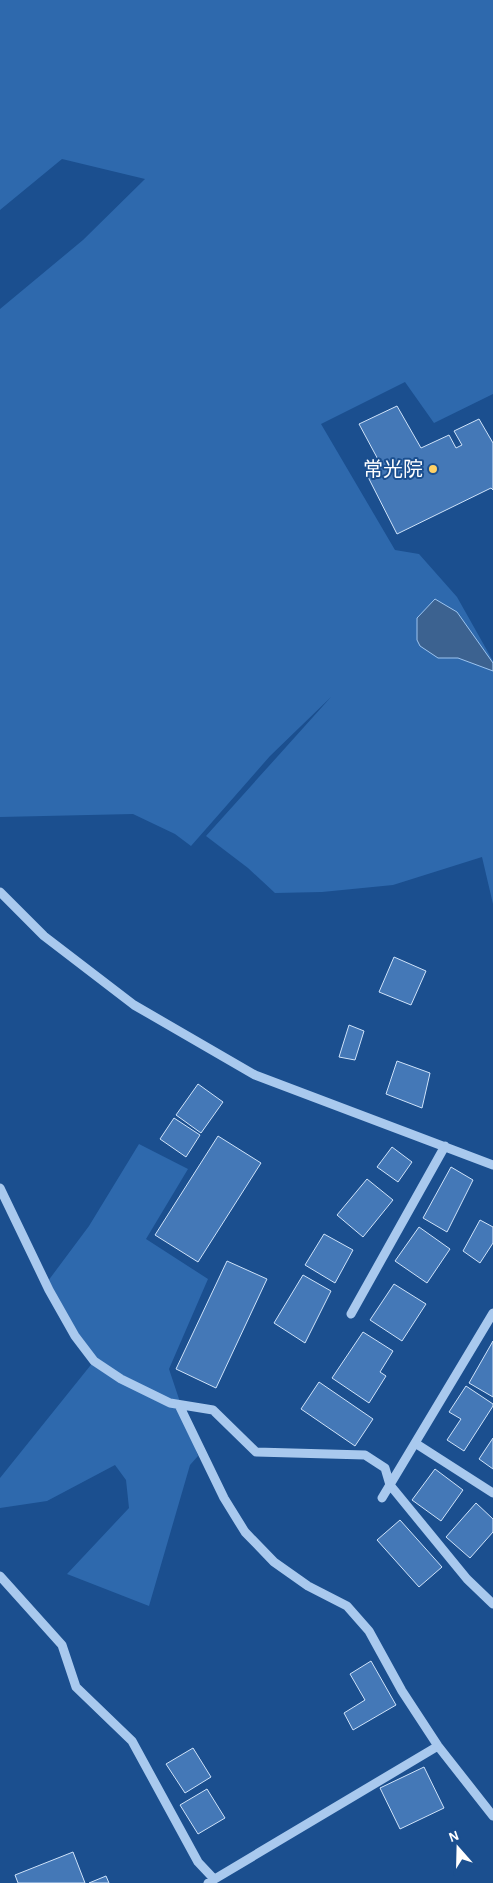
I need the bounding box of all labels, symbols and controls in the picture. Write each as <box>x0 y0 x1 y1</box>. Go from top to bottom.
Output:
place label: 常光院 <box>363 459 423 480</box>
marker: 常光院 <box>427 463 439 475</box>
north arrow <box>433 1823 483 1873</box>
text: N <box>447 1828 461 1845</box>

